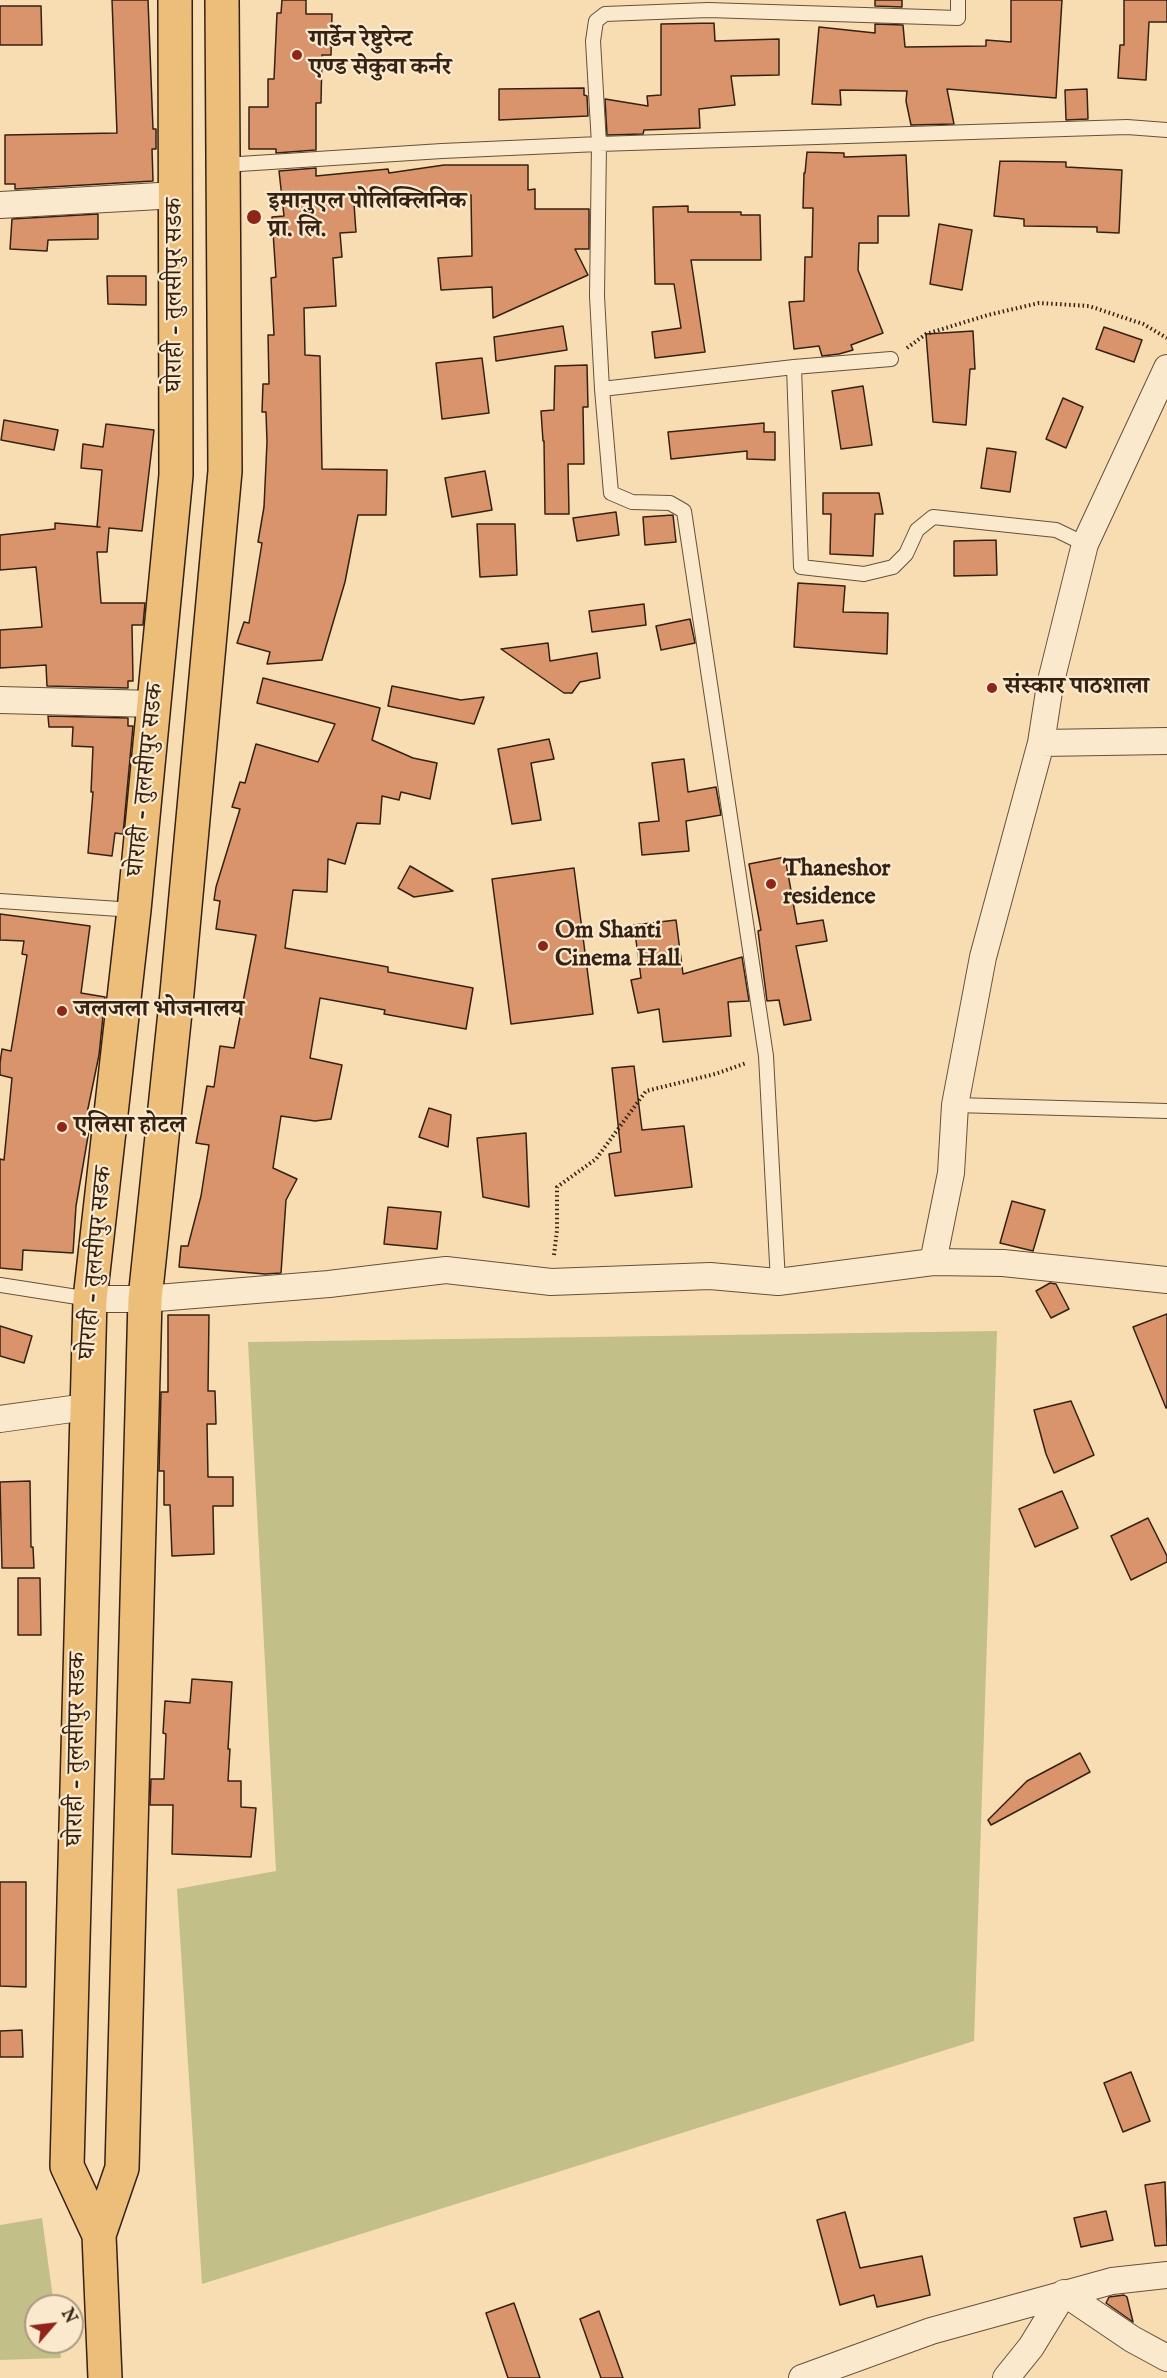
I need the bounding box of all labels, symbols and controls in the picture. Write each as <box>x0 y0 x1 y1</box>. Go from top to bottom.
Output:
place label: गार्डेन रेष्टुरेन्ट एण्ड सेकुवा कर्नर <box>309 27 451 83</box>
marker: गार्डेन रेष्टुरेन्ट एण्ड सेकुवा कर्नर <box>290 48 304 62</box>
place label: इमानुएल पोलिक्लिनिक प्रा. लि. <box>268 189 466 245</box>
street label: घोराही - तुलसीपुर सडक <box>162 198 190 392</box>
marker: इमानुएल पोलिक्लिनिक प्रा. लि. <box>245 208 263 226</box>
place label: संस्कार पाठशाला <box>1004 674 1149 702</box>
marker: संस्कार पाठशाला <box>985 681 999 695</box>
street label: घोराही - तुलसीपुर सडक <box>123 682 171 878</box>
place label: Thaneshor residence <box>783 856 890 912</box>
marker: Thaneshor residence <box>764 877 778 891</box>
place label: Om Shanti Cinema Hall <box>555 918 681 974</box>
marker: Om Shanti Cinema Hall <box>536 939 550 953</box>
place label: जलजला भोजनालय <box>74 997 244 1025</box>
marker: जलजला भोजनालय <box>55 1004 69 1018</box>
place label: एलिसा होटल <box>74 1113 186 1141</box>
marker: एलिसा होटल <box>55 1120 69 1134</box>
street label: घोराही - तुलसीपुर सडक <box>74 1165 120 1361</box>
street label: घोराही - तुलसीपुर सडक <box>62 1651 94 1847</box>
north arrow <box>24 2294 84 2354</box>
text: N <box>56 2306 80 2327</box>

